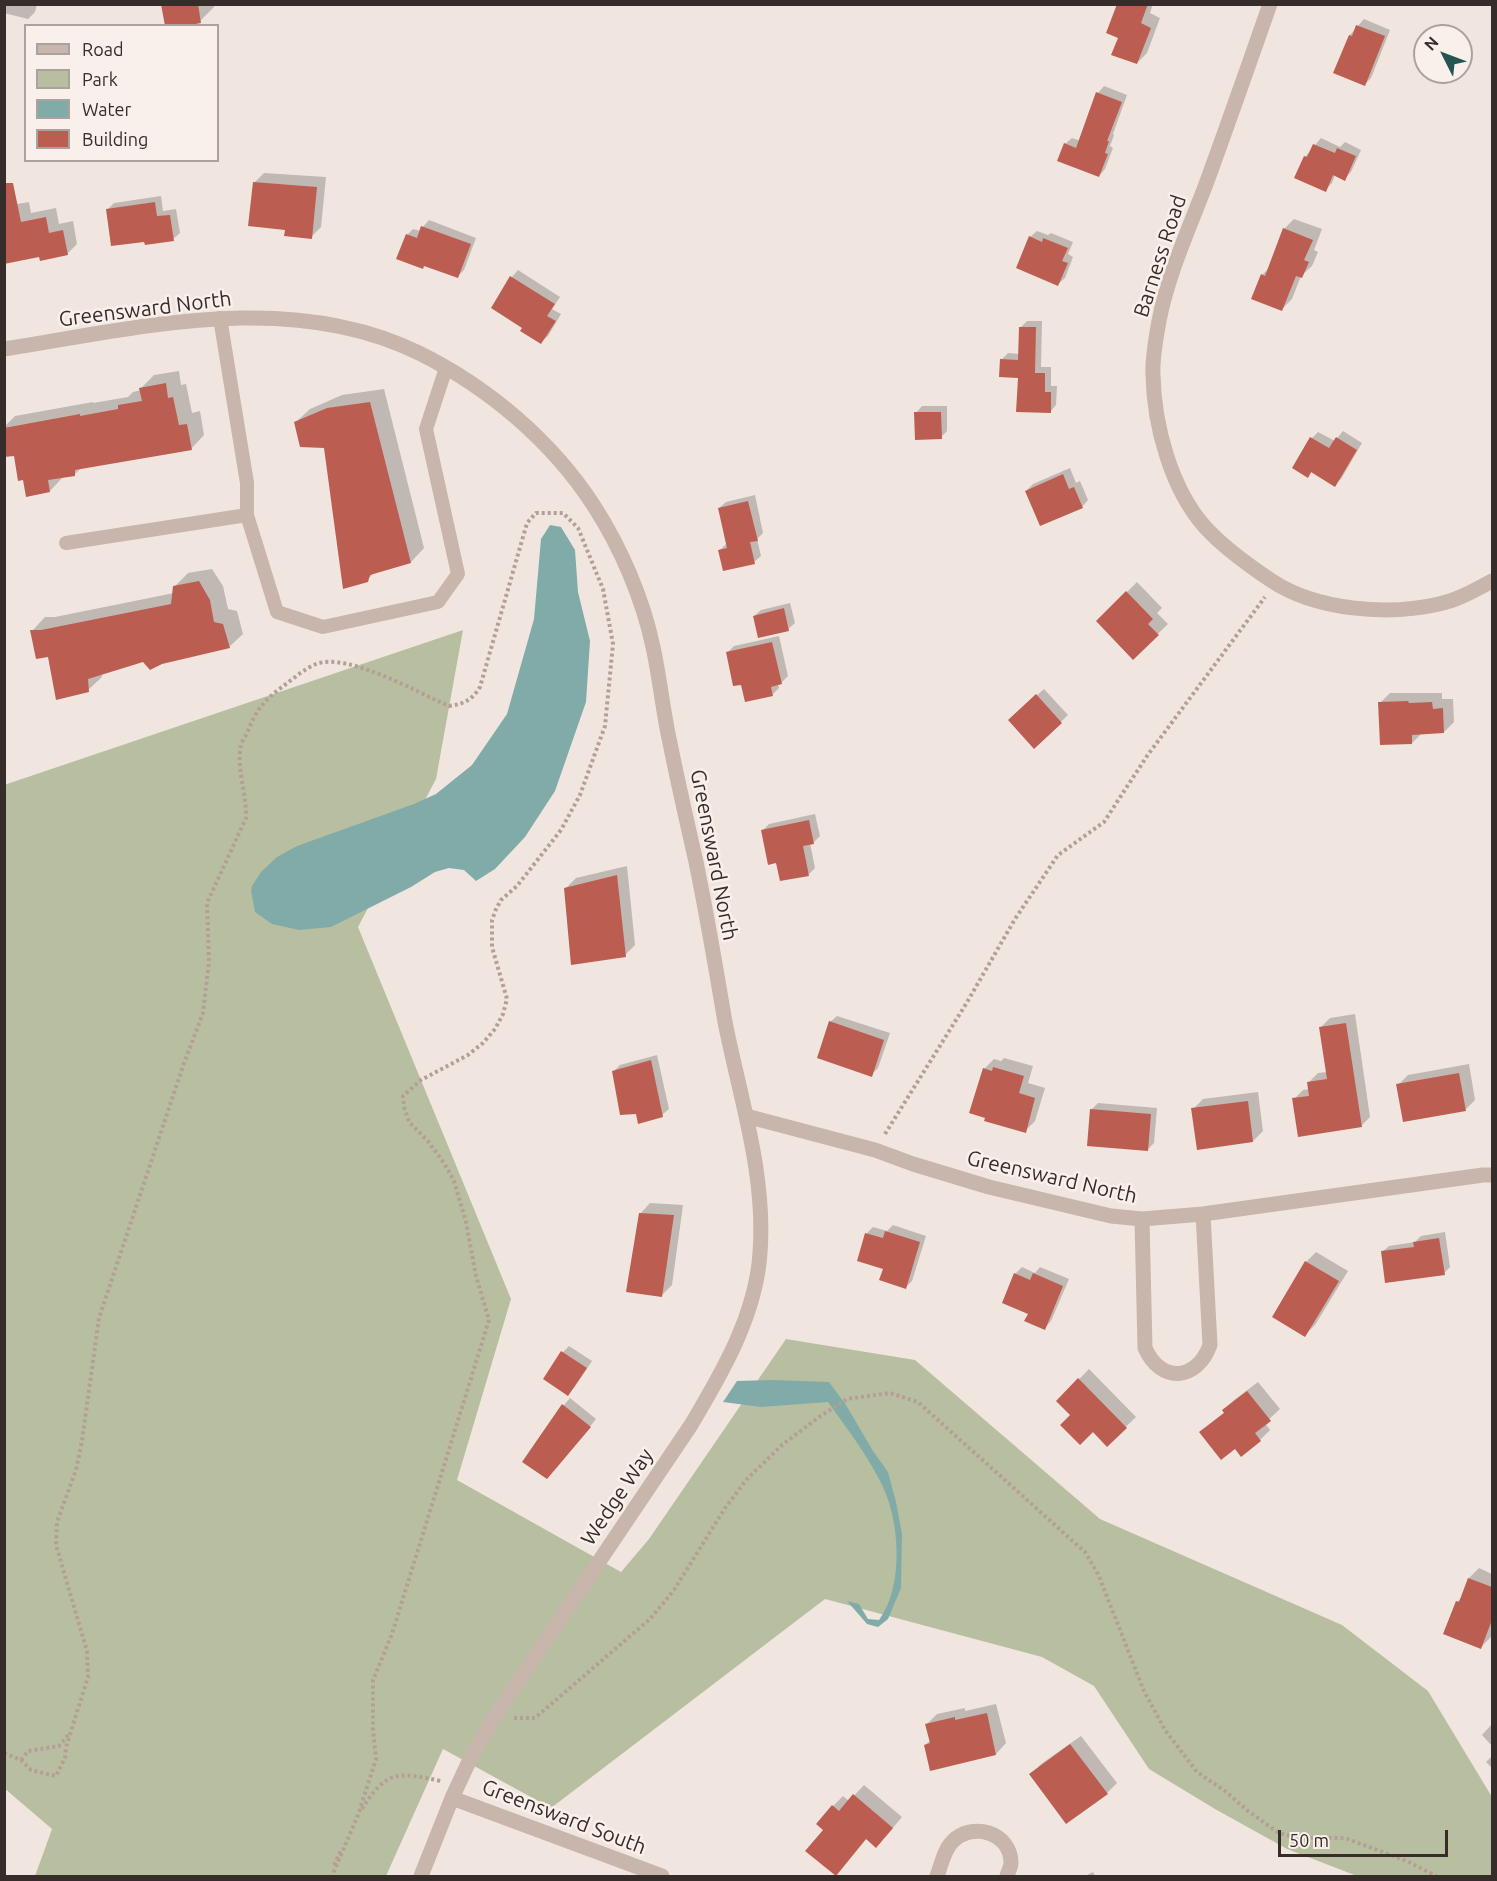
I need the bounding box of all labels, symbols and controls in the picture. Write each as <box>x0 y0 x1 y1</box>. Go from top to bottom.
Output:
legend <box>24 24 219 162</box>
north arrow <box>1413 24 1473 84</box>
text: N <box>1420 33 1442 54</box>
text: Road <box>82 39 124 59</box>
text: Park <box>82 69 118 89</box>
text: Water <box>82 99 131 119</box>
text: Building <box>82 129 148 149</box>
street label: Barness Road <box>1128 192 1192 320</box>
street label: Greensward North <box>57 286 233 332</box>
street label: Greensward North <box>685 767 743 943</box>
street label: Greensward North <box>965 1145 1139 1209</box>
street label: Wedge Way <box>575 1444 659 1550</box>
street label: Greensward South <box>478 1774 650 1860</box>
scale bar <box>1281 1818 1450 1856</box>
text: 50 m <box>1289 1830 1329 1850</box>

